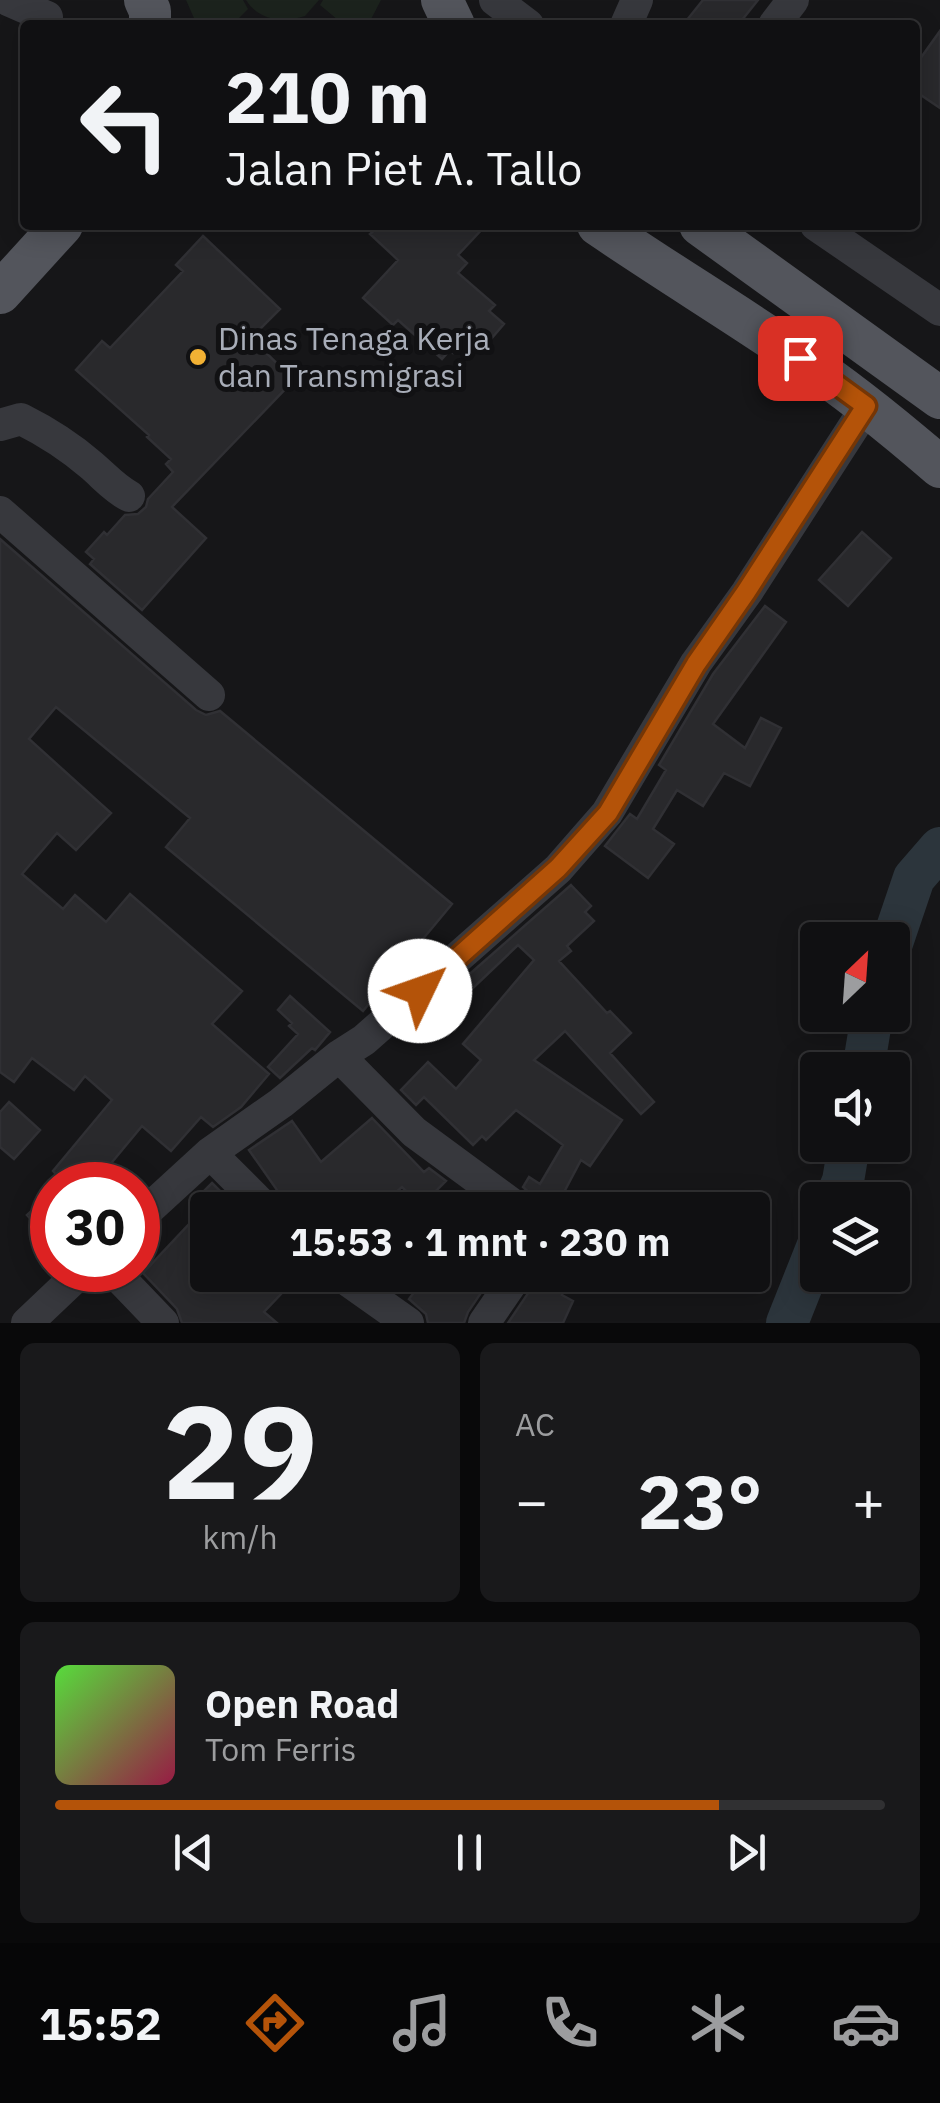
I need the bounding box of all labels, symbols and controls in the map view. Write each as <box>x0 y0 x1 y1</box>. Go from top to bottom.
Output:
text: 210 m <box>225 51 430 142</box>
icon: left <box>60 60 190 190</box>
text: Jalan Piet A. Tallo <box>225 139 583 197</box>
pin <box>758 316 843 401</box>
place label: Dinas Tenaga Kerja dan Transmigrasi <box>218 317 490 396</box>
icon: arrive <box>773 331 828 386</box>
marker: Dinas Tenaga Kerja dan Transmigrasi <box>187 346 209 368</box>
north arrow <box>800 922 910 1032</box>
map controls <box>800 922 910 1292</box>
position arrow <box>368 939 472 1043</box>
button: sound <box>800 1052 910 1162</box>
speed limit sign: 30 <box>30 1162 160 1292</box>
button: layers <box>800 1182 910 1292</box>
text: 15:53 · 1 mnt · 230 m <box>289 1217 671 1266</box>
text: 29 <box>162 1366 318 1535</box>
text: AC <box>515 1403 555 1445</box>
text: 23° <box>637 1452 763 1550</box>
text: − <box>515 1465 548 1536</box>
text: + <box>852 1465 885 1536</box>
text: km/h <box>202 1516 278 1558</box>
text: Open Road <box>205 1679 399 1728</box>
text: Tom Ferris <box>205 1728 356 1770</box>
icon: previous <box>166 1825 221 1880</box>
icon: pause <box>442 1825 497 1880</box>
icon: next <box>719 1825 774 1880</box>
icon: directions <box>240 1988 310 2058</box>
icon: music <box>387 1988 457 2058</box>
icon: phone <box>535 1988 605 2058</box>
icon: climate <box>683 1988 753 2058</box>
icon: car <box>831 1988 901 2058</box>
text: 15:52 <box>39 1994 162 2052</box>

